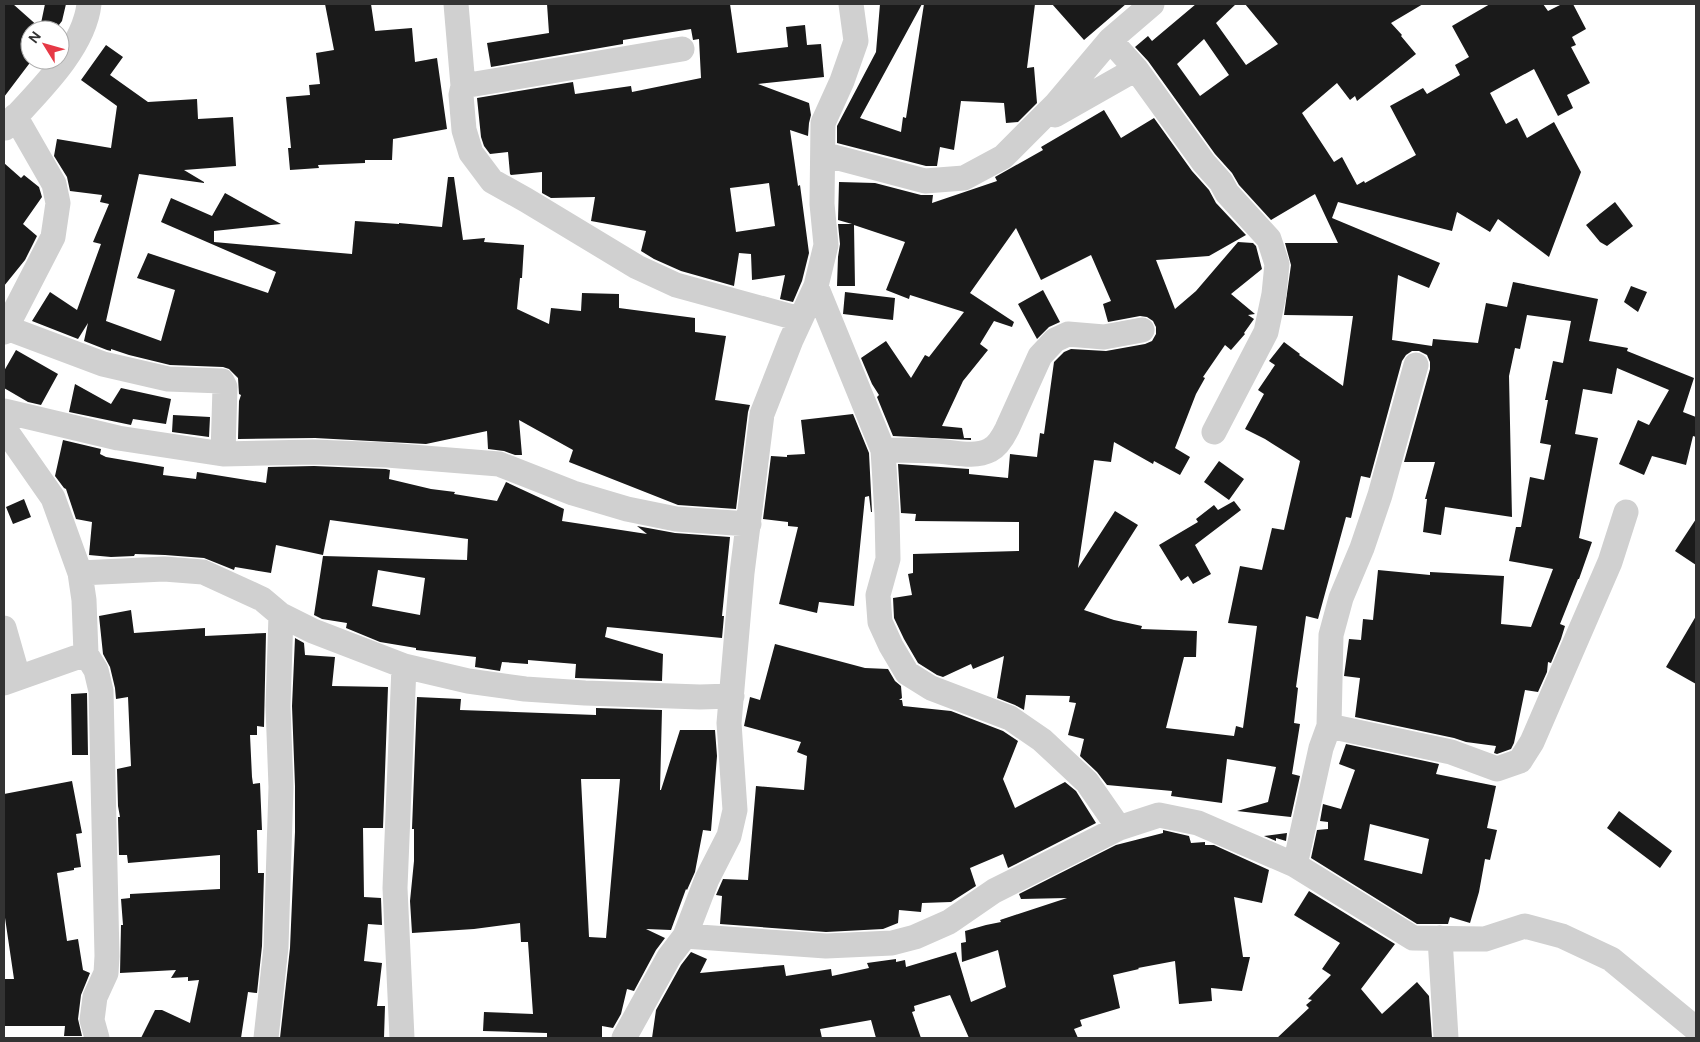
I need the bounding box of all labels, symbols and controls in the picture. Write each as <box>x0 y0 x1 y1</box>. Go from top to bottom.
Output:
north arrow <box>20 20 70 70</box>
text: N <box>24 28 45 47</box>

